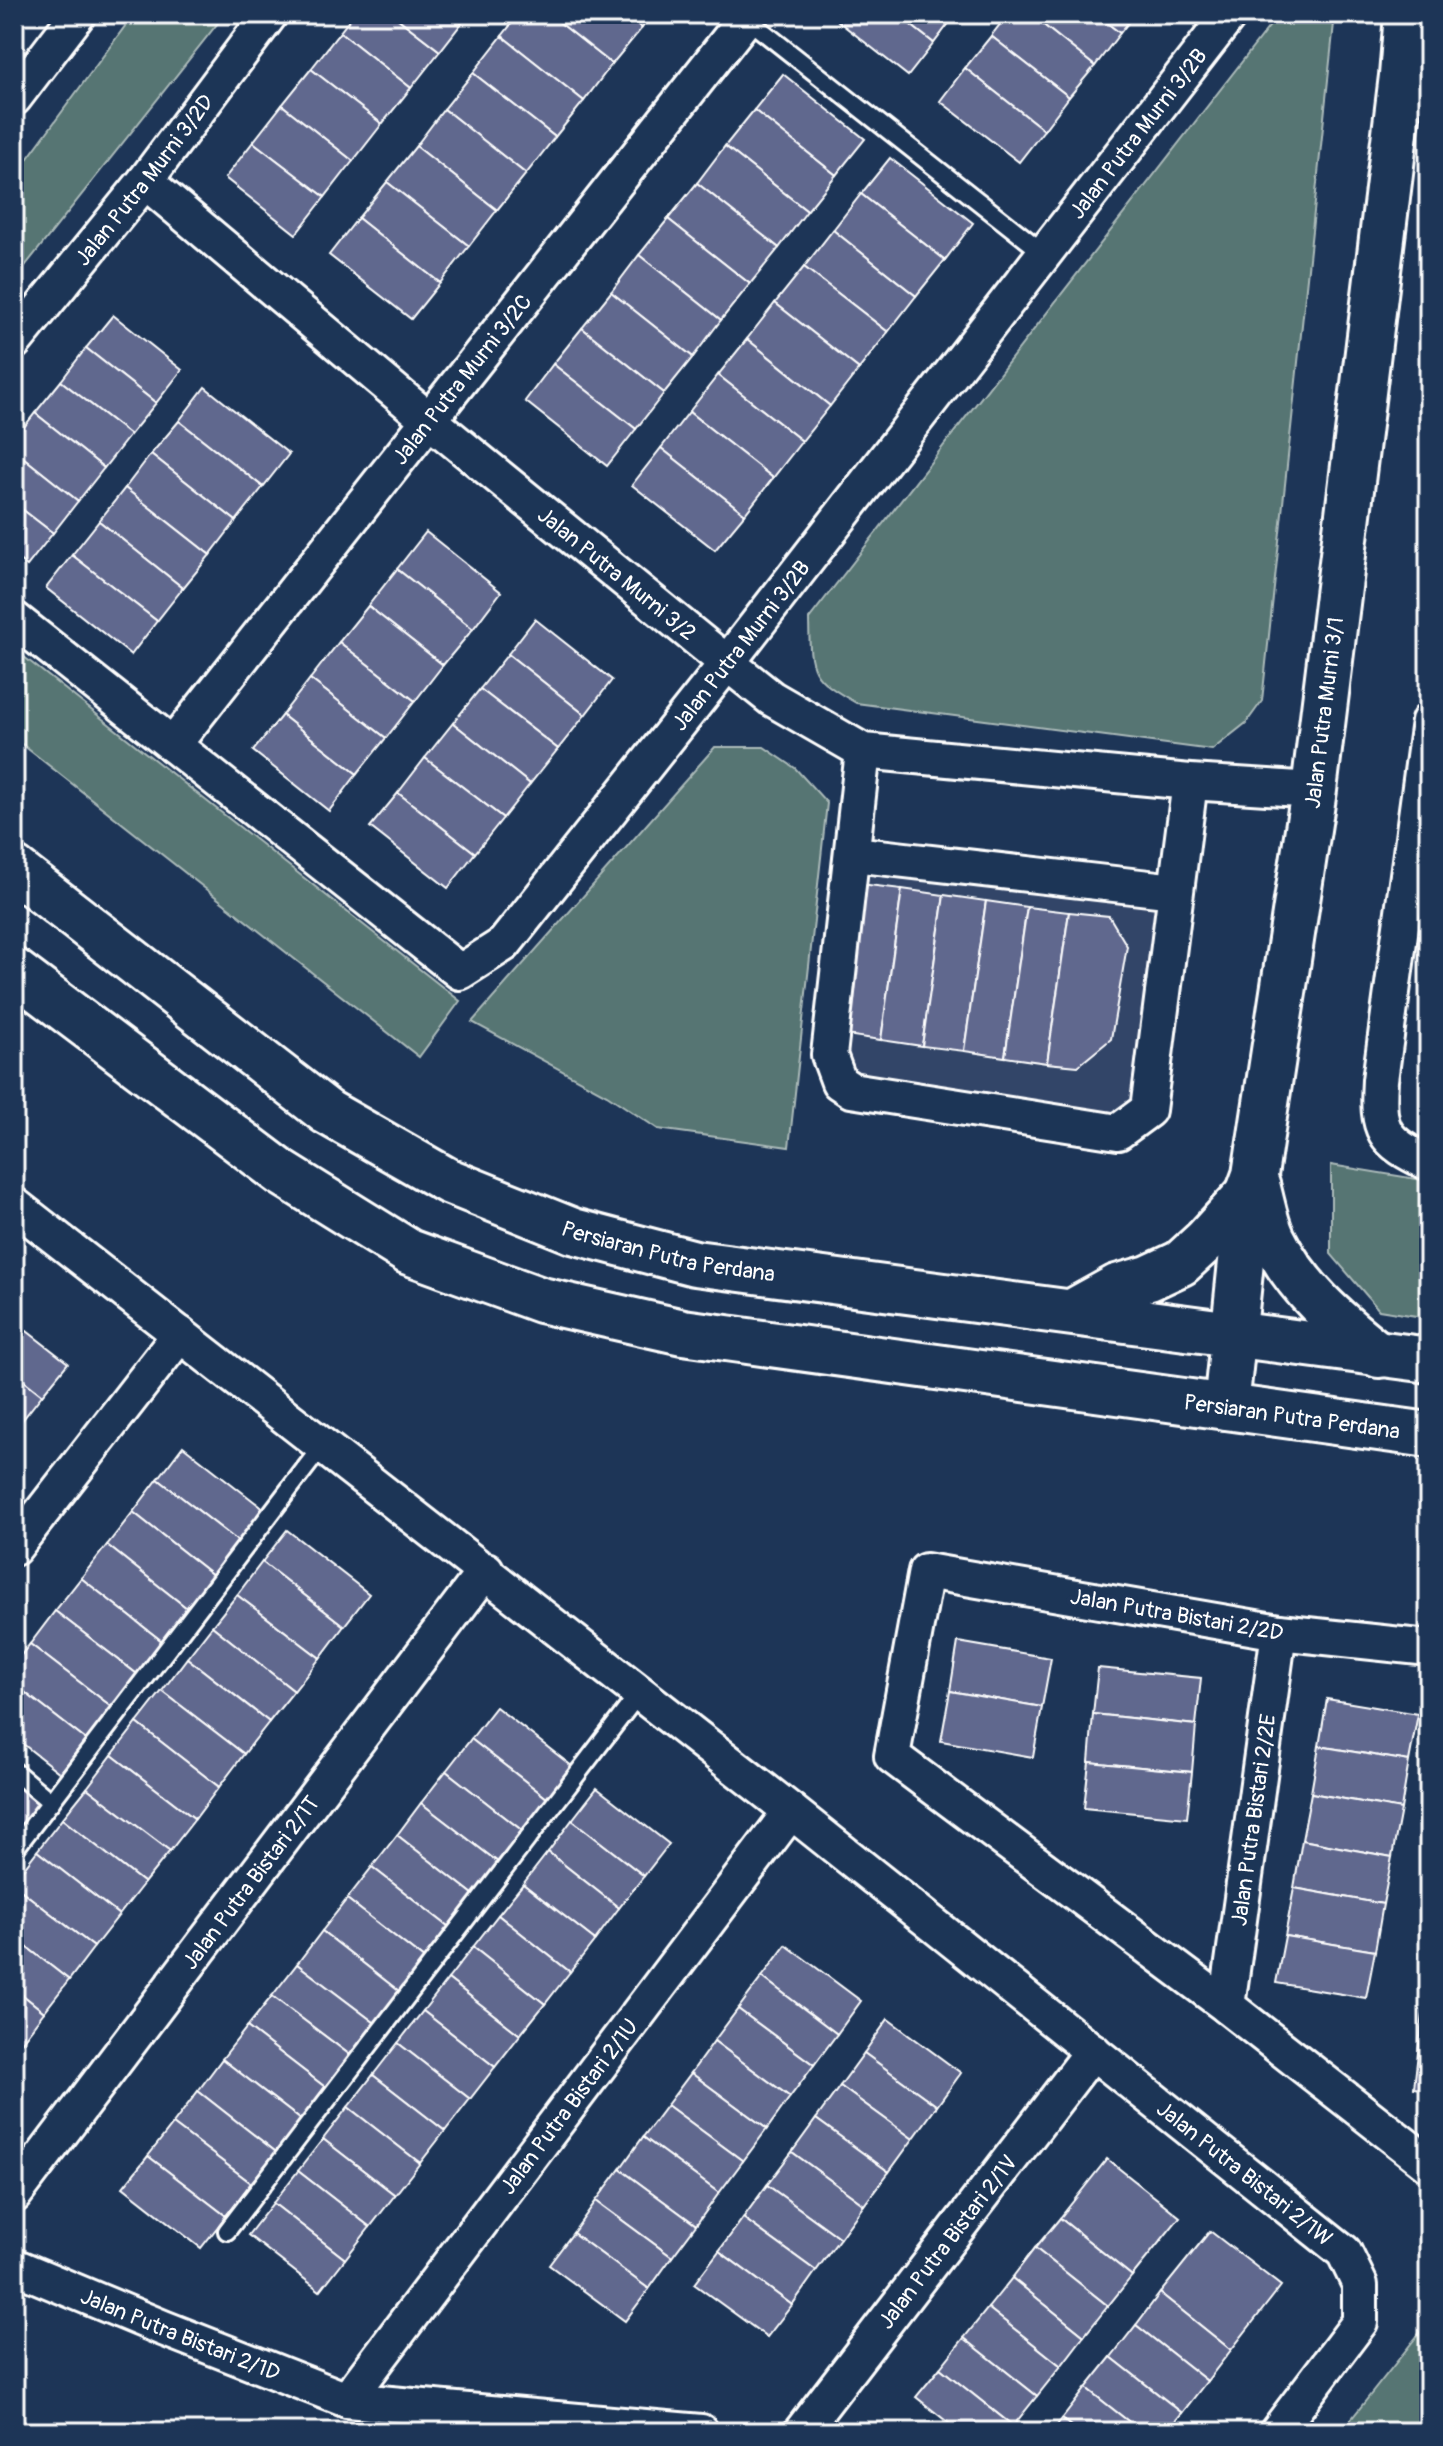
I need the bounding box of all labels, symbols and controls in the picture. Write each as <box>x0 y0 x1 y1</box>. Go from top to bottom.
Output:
street label: Jalan Putra Murni 3/2B <box>1063 43 1213 225</box>
street label: Jalan Putra Murni 3/2D <box>69 89 220 272</box>
street label: Jalan Putra Murni 3/2C <box>386 289 538 471</box>
street label: Jalan Putra Murni 3/2 <box>532 501 701 647</box>
street label: Jalan Putra Murni 3/2B <box>666 555 816 737</box>
street label: Jalan Putra Murni 3/1 <box>1298 615 1350 810</box>
street label: Persiaran Putra Perdana <box>557 1215 777 1288</box>
street label: Persiaran Putra Perdana <box>1182 1388 1402 1446</box>
street label: Jalan Putra Bistari 2/2D <box>1068 1582 1286 1648</box>
street label: Jalan Putra Bistari 2/2E <box>1225 1712 1282 1928</box>
street label: Jalan Putra Bistari 2/1T <box>176 1790 326 1975</box>
street label: Jalan Putra Bistari 2/1U <box>494 2013 645 2200</box>
street label: Jalan Putra Bistari 2/1W <box>1151 2095 1338 2252</box>
street label: Jalan Putra Bistari 2/1V <box>872 2150 1023 2335</box>
street label: Jalan Putra Bistari 2/1D <box>76 2282 284 2387</box>

